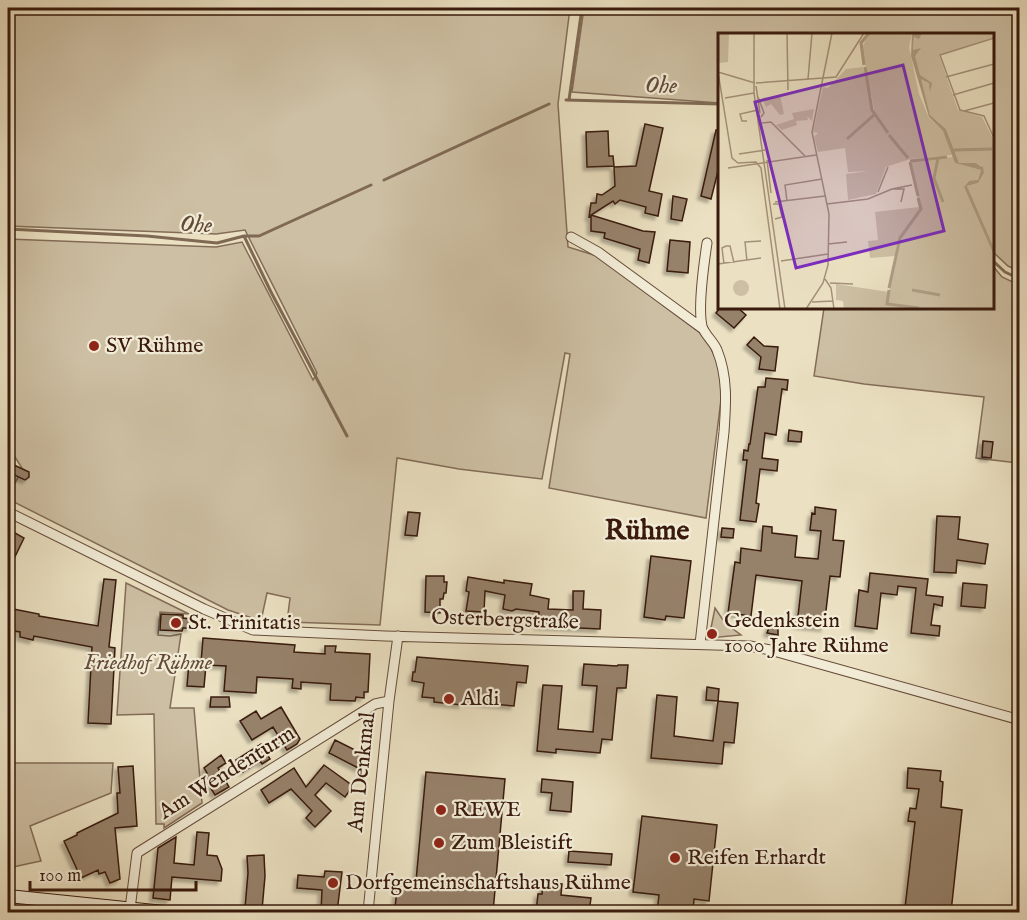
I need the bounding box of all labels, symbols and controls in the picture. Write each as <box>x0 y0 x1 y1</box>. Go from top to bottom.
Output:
inset map <box>718 33 994 309</box>
water label: Ohe <box>645 70 677 102</box>
water label: Ohe <box>179 209 213 241</box>
place label: SV Rühme <box>106 332 203 360</box>
marker: SV Rühme <box>87 339 101 353</box>
district label: Rühme <box>605 514 690 549</box>
street label: Osterbergstraße <box>431 603 579 637</box>
place label: Gedenkstein 1000 Jahre Rühme <box>724 607 889 660</box>
place label: St. Trinitatis <box>188 609 300 637</box>
marker: St. Trinitatis <box>169 616 183 630</box>
marker: Gedenkstein 1000 Jahre Rühme <box>705 627 719 641</box>
park label: Friedhof Rühme <box>84 649 213 677</box>
place label: Aldi <box>460 685 500 713</box>
marker: Aldi <box>442 692 456 706</box>
street label: Am Denkmal <box>342 711 382 834</box>
street label: Am Wendenturm <box>153 720 301 827</box>
place label: REWE <box>453 796 521 824</box>
marker: REWE <box>434 803 448 817</box>
place label: Zum Bleistift <box>451 829 573 857</box>
marker: Zum Bleistift <box>432 836 446 850</box>
place label: Reifen Erhardt <box>687 844 826 872</box>
marker: Reifen Erhardt <box>668 851 682 865</box>
scale bar <box>30 854 196 892</box>
text: 100 m <box>39 865 81 888</box>
place label: Dorfgemeinschaftshaus Rühme <box>345 869 631 897</box>
marker: Dorfgemeinschaftshaus Rühme <box>326 876 340 890</box>

